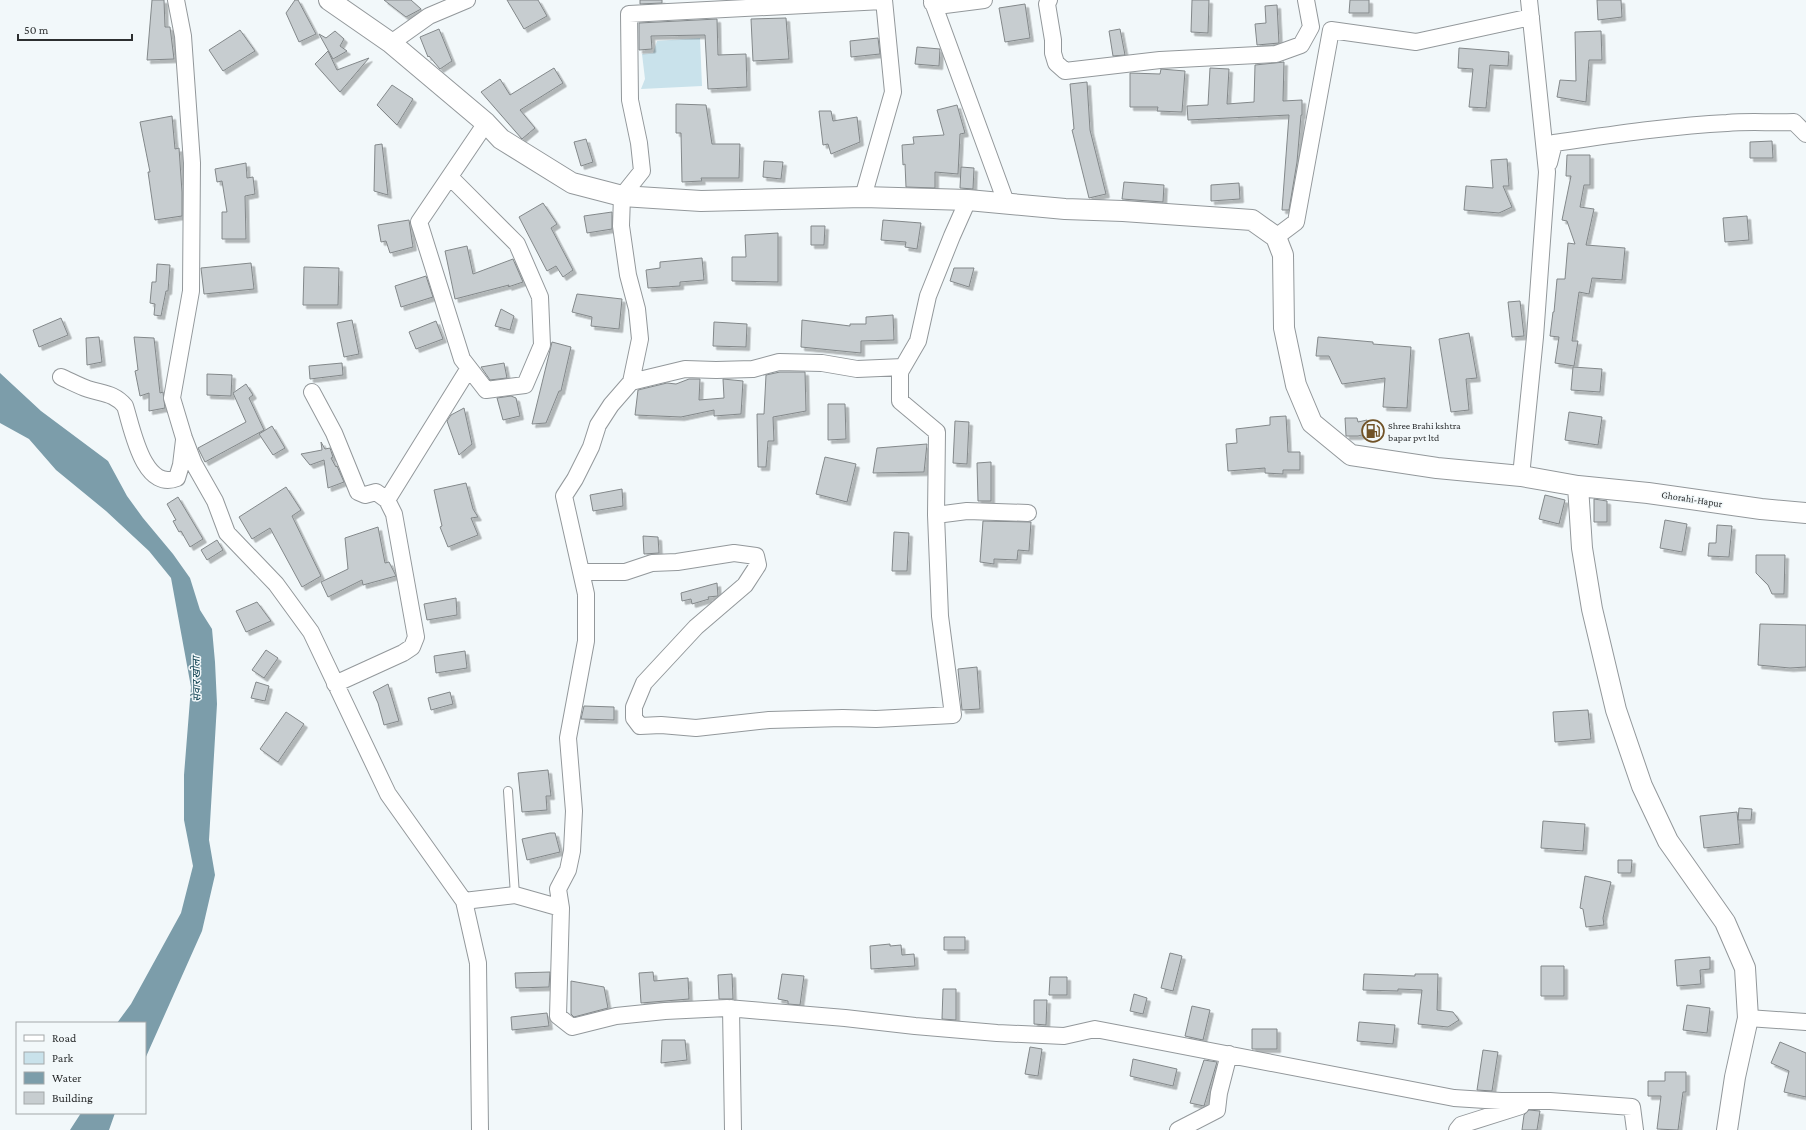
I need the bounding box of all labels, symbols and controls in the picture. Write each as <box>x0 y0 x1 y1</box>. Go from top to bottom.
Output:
scale bar <box>18 16 132 42</box>
text: 50 m <box>24 23 49 37</box>
fuel station icon: Shree Brahi kshtra bapar pvt ltd <box>1360 418 1386 444</box>
place label: Shree Brahi kshtra bapar pvt ltd <box>1388 420 1461 443</box>
street label: Ghorahi-Hapur <box>1661 489 1724 509</box>
water label: सेवार खोला <box>190 654 202 702</box>
legend <box>16 1022 146 1114</box>
text: Road <box>52 1031 77 1045</box>
text: Park <box>52 1051 74 1065</box>
text: Water <box>52 1071 82 1085</box>
text: Building <box>52 1091 93 1105</box>

